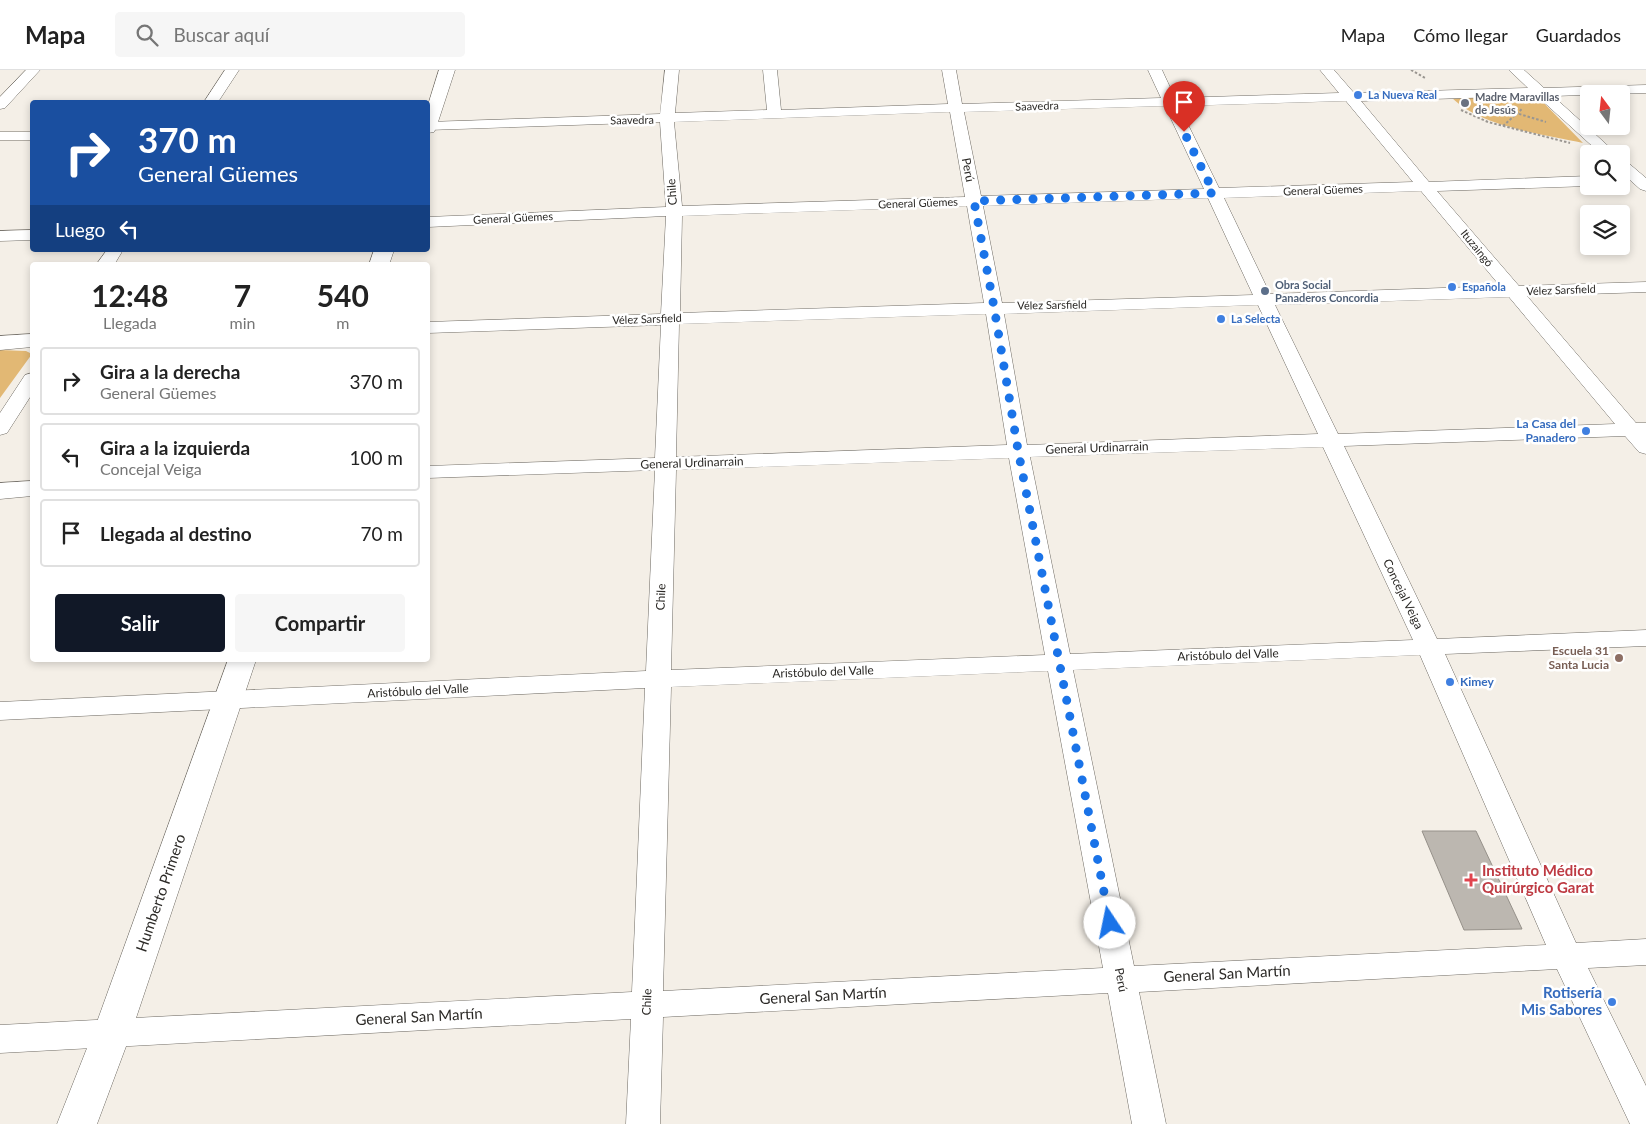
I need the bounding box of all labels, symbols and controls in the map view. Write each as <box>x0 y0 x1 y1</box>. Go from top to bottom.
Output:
search box <box>115 12 465 57</box>
text: Mapa <box>25 20 85 49</box>
icon: search <box>133 21 161 49</box>
text: Buscar aquí <box>173 23 269 46</box>
text: Mapa <box>1341 24 1385 46</box>
text: Cómo llegar <box>1413 24 1508 46</box>
text: Guardados <box>1536 24 1621 46</box>
pin <box>1163 81 1205 132</box>
north arrow <box>1580 85 1630 135</box>
map controls <box>1580 85 1630 255</box>
icon: arrive <box>1170 88 1198 116</box>
place label: La Nueva Real <box>1368 88 1437 101</box>
marker: La Nueva Real <box>1352 89 1364 101</box>
place label: Madre Maravillas de Jesús <box>1475 90 1560 116</box>
marker: Madre Maravillas de Jesús <box>1459 97 1471 109</box>
street label: Saavedra <box>1015 98 1059 113</box>
street label: Saavedra <box>610 113 654 126</box>
text: 370 m <box>138 118 237 160</box>
icon: right <box>55 120 120 185</box>
button: search <box>1580 145 1630 195</box>
street label: Perú <box>959 157 978 183</box>
text: General Güemes <box>138 160 298 187</box>
street label: Chile <box>663 178 680 206</box>
street label: General Güemes <box>1283 182 1363 197</box>
street label: General Güemes <box>878 195 958 210</box>
button: layers <box>1580 205 1630 255</box>
street label: General Güemes <box>473 209 554 226</box>
icon: left <box>115 215 143 243</box>
text: Luego <box>55 218 105 241</box>
street label: Ituzaingó <box>1458 226 1496 269</box>
text: 12:48 <box>91 277 168 313</box>
text: 7 <box>234 277 251 313</box>
text: 540 <box>317 277 369 313</box>
place label: Obra Social Panaderos Concordia <box>1275 278 1379 304</box>
place label: Española <box>1462 280 1506 293</box>
marker: Española <box>1446 281 1458 293</box>
street label: Vélez Sarsfield <box>1526 282 1596 297</box>
marker: Obra Social Panaderos Concordia <box>1259 285 1271 297</box>
street label: Vélez Sarsfield <box>1017 297 1087 312</box>
street label: Vélez Sarsfield <box>612 311 682 326</box>
place label: La Selecta <box>1231 312 1280 325</box>
text: Llegada <box>103 313 157 332</box>
text: min <box>230 313 256 332</box>
text: m <box>336 313 349 332</box>
marker: La Selecta <box>1215 313 1227 325</box>
text: Gira a la derecha <box>100 360 240 383</box>
icon: right <box>57 367 85 395</box>
text: 370 m <box>349 370 403 393</box>
text: General Güemes <box>100 383 216 402</box>
place label: La Casa del Panadero <box>1516 416 1576 445</box>
marker: La Casa del Panadero <box>1580 425 1592 437</box>
text: Gira a la izquierda <box>100 436 250 459</box>
street label: General Urdinarrain <box>1045 438 1149 457</box>
icon: left <box>57 443 85 471</box>
text: 100 m <box>349 446 403 469</box>
street label: General Urdinarrain <box>640 453 744 472</box>
text: Concejal Veiga <box>100 459 202 478</box>
icon: arrive <box>57 519 85 547</box>
text: Llegada al destino <box>100 522 252 545</box>
text: 70 m <box>360 522 403 545</box>
street label: Concejal Veiga <box>1380 556 1427 631</box>
street label: Chile <box>653 583 668 611</box>
button: Salir <box>55 594 225 652</box>
button: Compartir <box>235 594 405 652</box>
place label: Escuela 31 Santa Lucia <box>1549 643 1609 672</box>
street label: Aristóbulo del Valle <box>1177 645 1279 664</box>
marker: Escuela 31 Santa Lucia <box>1613 652 1625 664</box>
street label: Aristóbulo del Valle <box>772 662 874 681</box>
place label: Kimey <box>1460 674 1495 689</box>
marker: Kimey <box>1444 676 1456 688</box>
street label: Aristóbulo del Valle <box>367 680 469 701</box>
street label: Humberto Primero <box>131 831 189 954</box>
place label: Instituto Médico Quirúrgico Garat <box>1482 861 1594 896</box>
marker: Instituto Médico Quirúrgico Garat <box>1464 873 1478 887</box>
position arrow <box>1083 896 1135 948</box>
street label: General San Martín <box>1163 961 1291 985</box>
street label: Perú <box>1112 967 1131 993</box>
street label: General San Martín <box>759 983 887 1007</box>
place label: Rotisería Mis Sabores <box>1521 983 1602 1018</box>
street label: Chile <box>639 988 654 1016</box>
marker: Rotisería Mis Sabores <box>1606 996 1618 1008</box>
street label: General San Martín <box>355 1004 483 1028</box>

